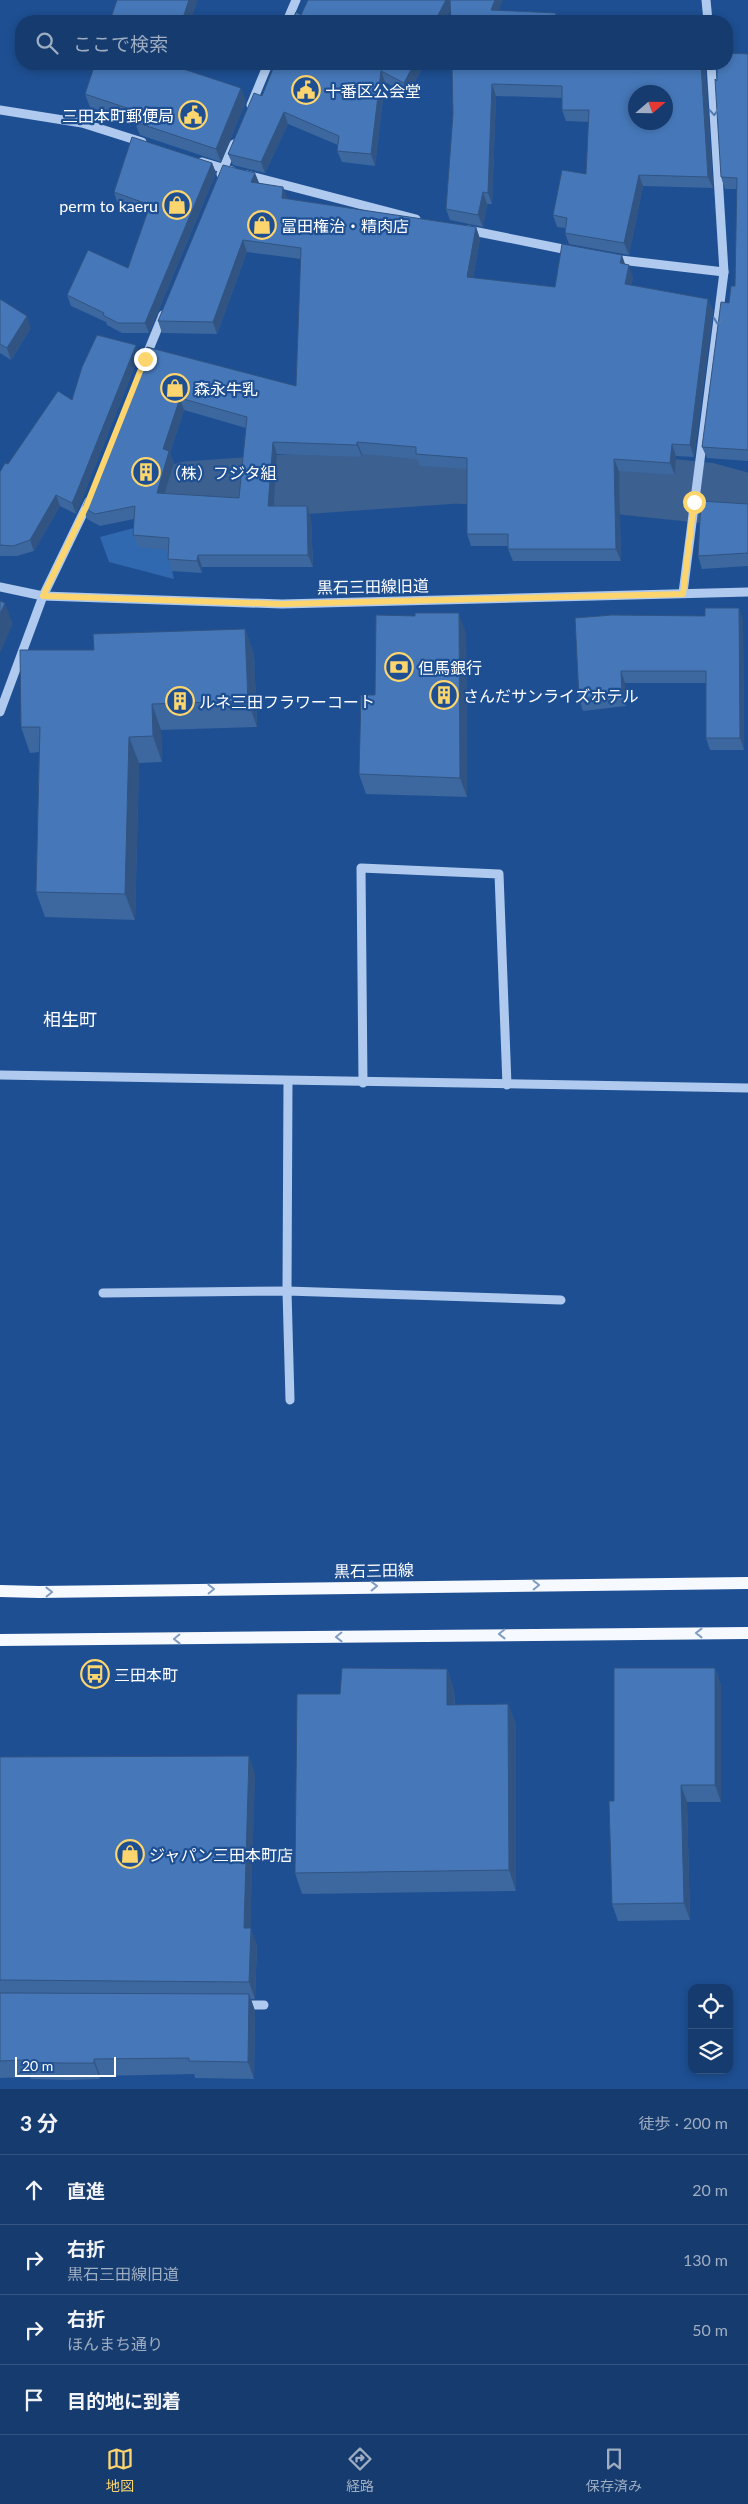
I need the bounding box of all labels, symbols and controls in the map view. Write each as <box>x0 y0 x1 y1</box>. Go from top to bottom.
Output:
search box <box>15 15 733 70</box>
icon: search <box>33 29 61 57</box>
text: ここで検索 <box>73 32 168 55</box>
public building icon: 十番区公会堂 <box>291 75 321 105</box>
place label: 十番区公会堂 <box>325 81 421 100</box>
north arrow <box>628 85 673 130</box>
public building icon: 三田本町郵便局 <box>178 100 208 130</box>
place label: 三田本町郵便局 <box>62 106 174 125</box>
one-way arrow <box>708 109 719 117</box>
shop icon: perm to kaeru <box>162 190 192 220</box>
place label: perm to kaeru <box>59 196 158 215</box>
shop icon: 冨田権治・精肉店 <box>247 210 277 240</box>
place label: 冨田権治・精肉店 <box>281 216 409 235</box>
one-way arrow <box>713 317 724 325</box>
route end <box>134 348 157 371</box>
shop icon: 森永牛乳 <box>160 373 190 403</box>
place label: 森永牛乳 <box>194 379 258 398</box>
building icon: （株）フジタ組 <box>131 457 161 487</box>
place label: （株）フジタ組 <box>165 463 277 482</box>
route start <box>683 491 706 514</box>
street label: 黒石三田線旧道 <box>317 576 429 596</box>
bank icon: 但馬銀行 <box>384 652 414 682</box>
place label: 但馬銀行 <box>418 658 482 677</box>
building icon: さんだサンライズホテル <box>429 680 459 710</box>
building icon: ルネ三田フラワーコート <box>165 686 195 716</box>
place label: さんだサンライズホテル <box>463 686 639 705</box>
place label: ルネ三田フラワーコート <box>199 692 375 711</box>
district label: 相生町 <box>43 1008 97 1030</box>
street label: 黒石三田線 <box>334 1560 414 1580</box>
one-way arrow <box>532 1580 540 1590</box>
one-way arrow <box>370 1581 378 1591</box>
one-way arrow <box>207 1583 215 1594</box>
one-way arrow <box>45 1587 53 1597</box>
one-way arrow <box>695 1628 703 1638</box>
one-way arrow <box>498 1629 506 1639</box>
one-way arrow <box>335 1632 343 1642</box>
one-way arrow <box>173 1634 180 1644</box>
bus stop icon: 三田本町 <box>80 1659 110 1689</box>
place label: 三田本町 <box>114 1665 178 1684</box>
shop icon: ジャパン三田本町店 <box>115 1839 145 1869</box>
place label: ジャパン三田本町店 <box>149 1845 293 1864</box>
map controls <box>688 1984 733 2074</box>
button: locate <box>688 1984 733 2029</box>
button: layers <box>688 2029 733 2074</box>
scale bar <box>15 2054 116 2077</box>
text: 20 m <box>22 2057 53 2074</box>
text: 3 分 <box>20 2110 58 2135</box>
text: 徒歩 · 200 m <box>639 2113 728 2132</box>
icon: ahead <box>20 2176 48 2204</box>
text: 直進 <box>67 2179 105 2202</box>
text: 20 m <box>692 2180 728 2199</box>
text: 右折 <box>67 2237 105 2260</box>
icon: right <box>20 2246 48 2274</box>
text: 130 m <box>683 2250 728 2269</box>
text: 黒石三田線旧道 <box>67 2264 179 2283</box>
text: 右折 <box>67 2307 105 2330</box>
icon: right <box>20 2316 48 2344</box>
text: 50 m <box>692 2320 728 2339</box>
text: ほんまち通り <box>67 2334 163 2353</box>
icon: arrive <box>20 2386 48 2414</box>
text: 目的地に到着 <box>67 2389 181 2412</box>
tab: 地図 <box>106 2445 134 2495</box>
tab: 経路 <box>346 2445 374 2495</box>
tab: 保存済み <box>586 2445 642 2495</box>

